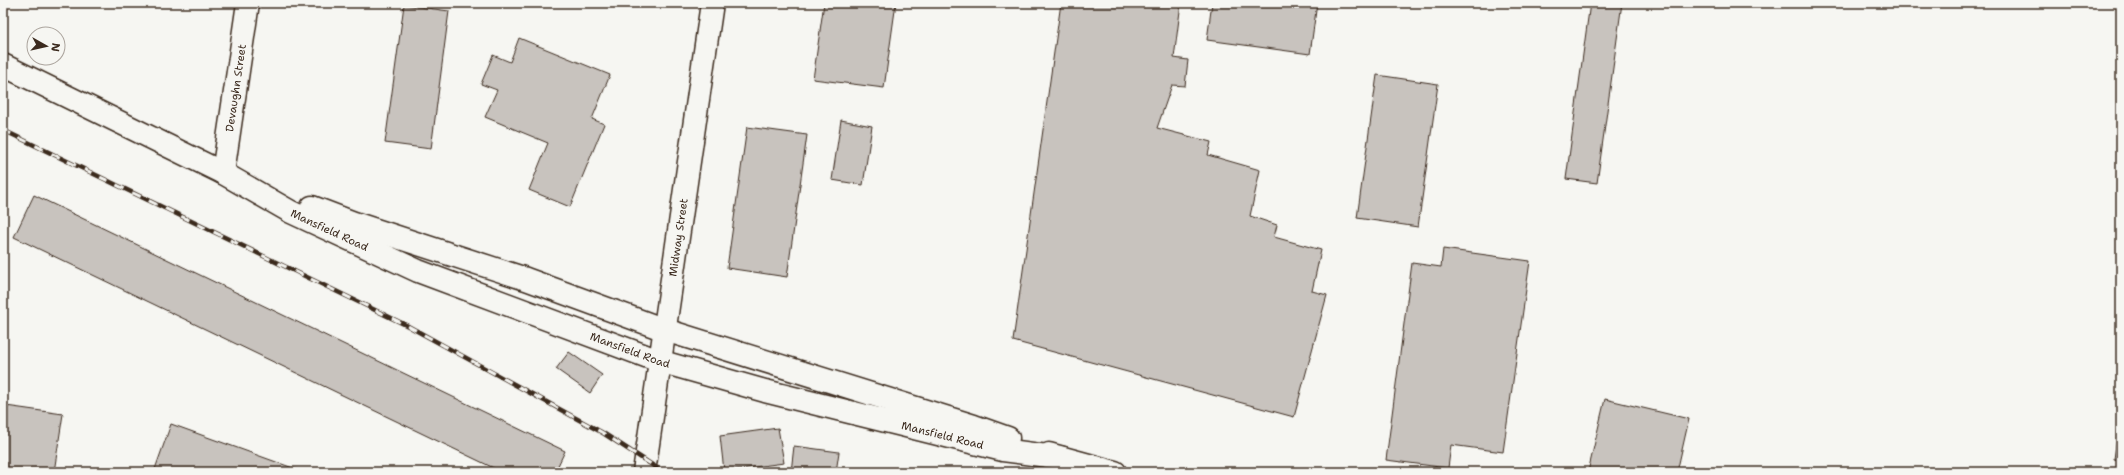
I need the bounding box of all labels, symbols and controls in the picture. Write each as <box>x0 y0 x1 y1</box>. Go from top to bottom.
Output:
north arrow <box>26 26 66 66</box>
text: N <box>47 42 63 53</box>
street label: Devaughn Street <box>222 43 250 133</box>
street label: Midway Street <box>665 197 692 278</box>
street label: Mansfield Road <box>288 206 371 255</box>
street label: Mansfield Road <box>588 329 672 372</box>
street label: Mansfield Road <box>900 418 985 453</box>

